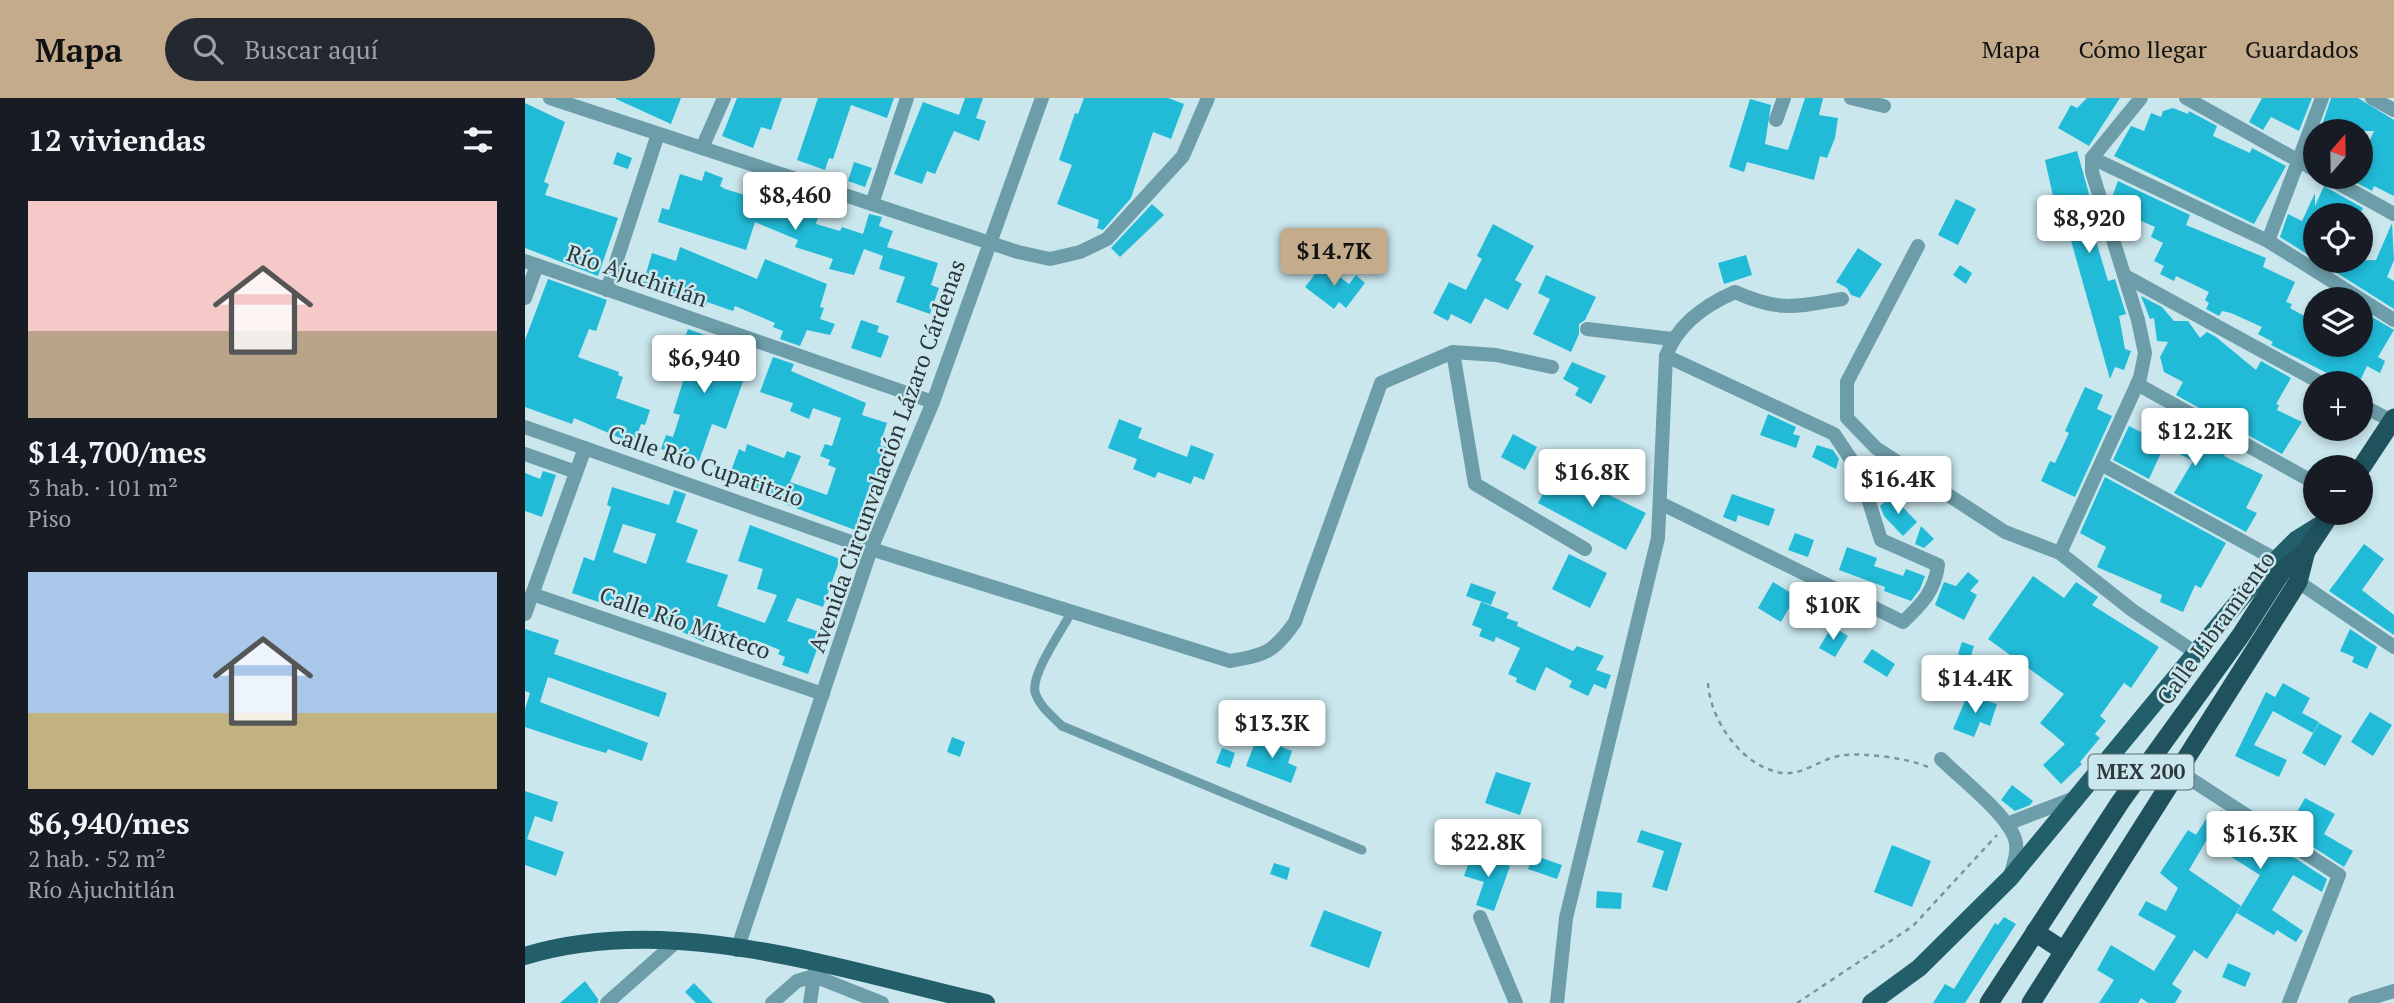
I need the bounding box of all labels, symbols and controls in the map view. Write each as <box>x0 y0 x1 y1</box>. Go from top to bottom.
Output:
search box <box>165 18 655 81</box>
text: Mapa <box>35 28 123 71</box>
icon: search <box>189 30 227 68</box>
text: Buscar aquí <box>245 32 378 66</box>
text: Mapa <box>1982 33 2040 65</box>
text: Cómo llegar <box>2078 33 2207 65</box>
text: Guardados <box>2245 33 2359 65</box>
north arrow <box>2303 119 2373 189</box>
map controls <box>2303 119 2373 525</box>
text: 12 viviendas <box>28 120 206 160</box>
icon: filters <box>459 121 497 159</box>
pin: $8,460 <box>738 172 852 232</box>
text: $8,460 <box>759 179 831 210</box>
pin: $8,920 <box>2032 195 2146 255</box>
text: $8,920 <box>2053 202 2125 233</box>
button: locate <box>2303 203 2373 273</box>
pin: $14.7K <box>1277 228 1391 288</box>
text: $14.7K <box>1296 235 1372 266</box>
street label: Río Ajuchitlán <box>563 237 712 314</box>
icon: home <box>200 247 326 373</box>
street label: Avenida Circunvalación Lázaro Cárdenas <box>801 255 972 657</box>
button: layers <box>2303 287 2373 357</box>
pin: $6,940 <box>647 336 761 395</box>
text: $6,940 <box>668 342 740 373</box>
button: + <box>2303 371 2373 441</box>
pin: $12.2K <box>2138 408 2252 468</box>
text: $12.2K <box>2157 415 2233 446</box>
street label: Calle Río Cupatitzio <box>604 418 808 514</box>
text: $14,700/mes <box>28 432 207 472</box>
pin: $16.8K <box>1535 450 1649 509</box>
button: − <box>2303 455 2373 525</box>
text: $16.8K <box>1554 456 1630 487</box>
pin: $16.4K <box>1841 456 1955 516</box>
text: $16.4K <box>1860 463 1936 494</box>
text: 3 hab. · 101 m² <box>28 472 178 503</box>
text: Piso <box>28 503 71 534</box>
street label: Calle Libramiento <box>2149 544 2282 711</box>
street label: Calle Río Mixteco <box>595 579 775 666</box>
pin: $10K <box>1792 582 1874 642</box>
text: $10K <box>1805 589 1861 620</box>
icon: home <box>200 618 326 744</box>
pin: $14.4K <box>1918 656 2032 715</box>
text: $14.4K <box>1937 662 2013 693</box>
pin: $13.3K <box>1215 700 1329 760</box>
text: $13.3K <box>1234 707 1310 738</box>
road number: MEX 200 <box>2089 754 2193 790</box>
text: $6,940/mes <box>28 803 190 843</box>
pin: $16.3K <box>2203 812 2317 871</box>
text: $16.3K <box>2222 818 2298 849</box>
pin: $22.8K <box>1431 820 1545 879</box>
text: $22.8K <box>1450 826 1526 857</box>
text: 2 hab. · 52 m² <box>28 843 166 874</box>
text: Río Ajuchitlán <box>28 874 175 905</box>

